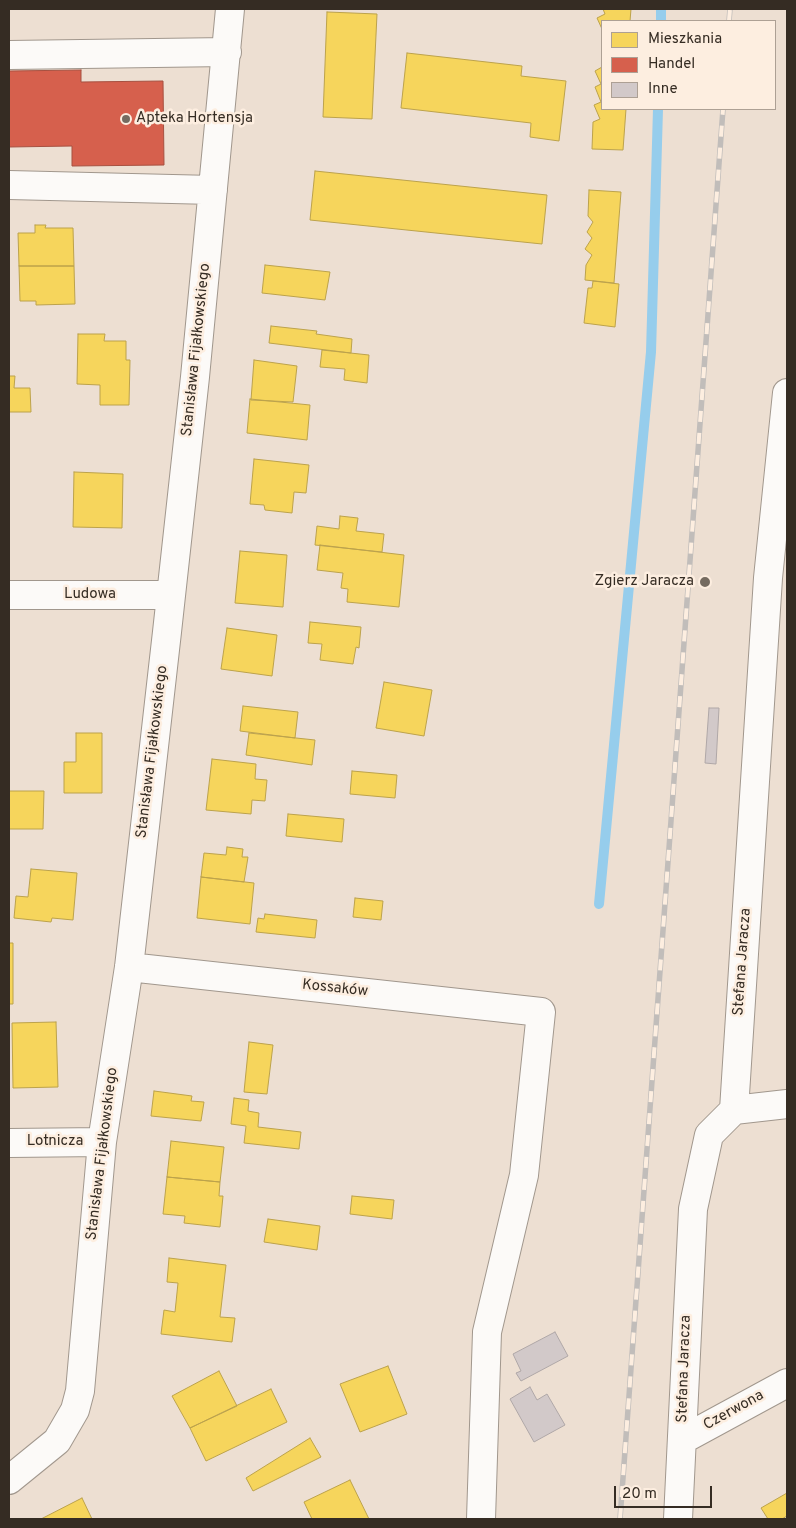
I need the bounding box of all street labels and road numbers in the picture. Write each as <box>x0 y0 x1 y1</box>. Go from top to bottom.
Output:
street label: Stanisława Fijałkowskiego <box>179 263 215 437</box>
street label: Ludowa <box>64 586 116 604</box>
street label: Stanisława Fijałkowskiego <box>133 665 173 839</box>
street label: Stefana Jaracza <box>730 908 756 1016</box>
street label: Kossaków <box>301 977 369 1001</box>
street label: Stanisława Fijałkowskiego <box>83 1067 123 1241</box>
street label: Lotnicza <box>27 1133 83 1151</box>
street label: Stefana Jaracza <box>674 1315 696 1423</box>
street label: Czerwona <box>701 1387 767 1435</box>

